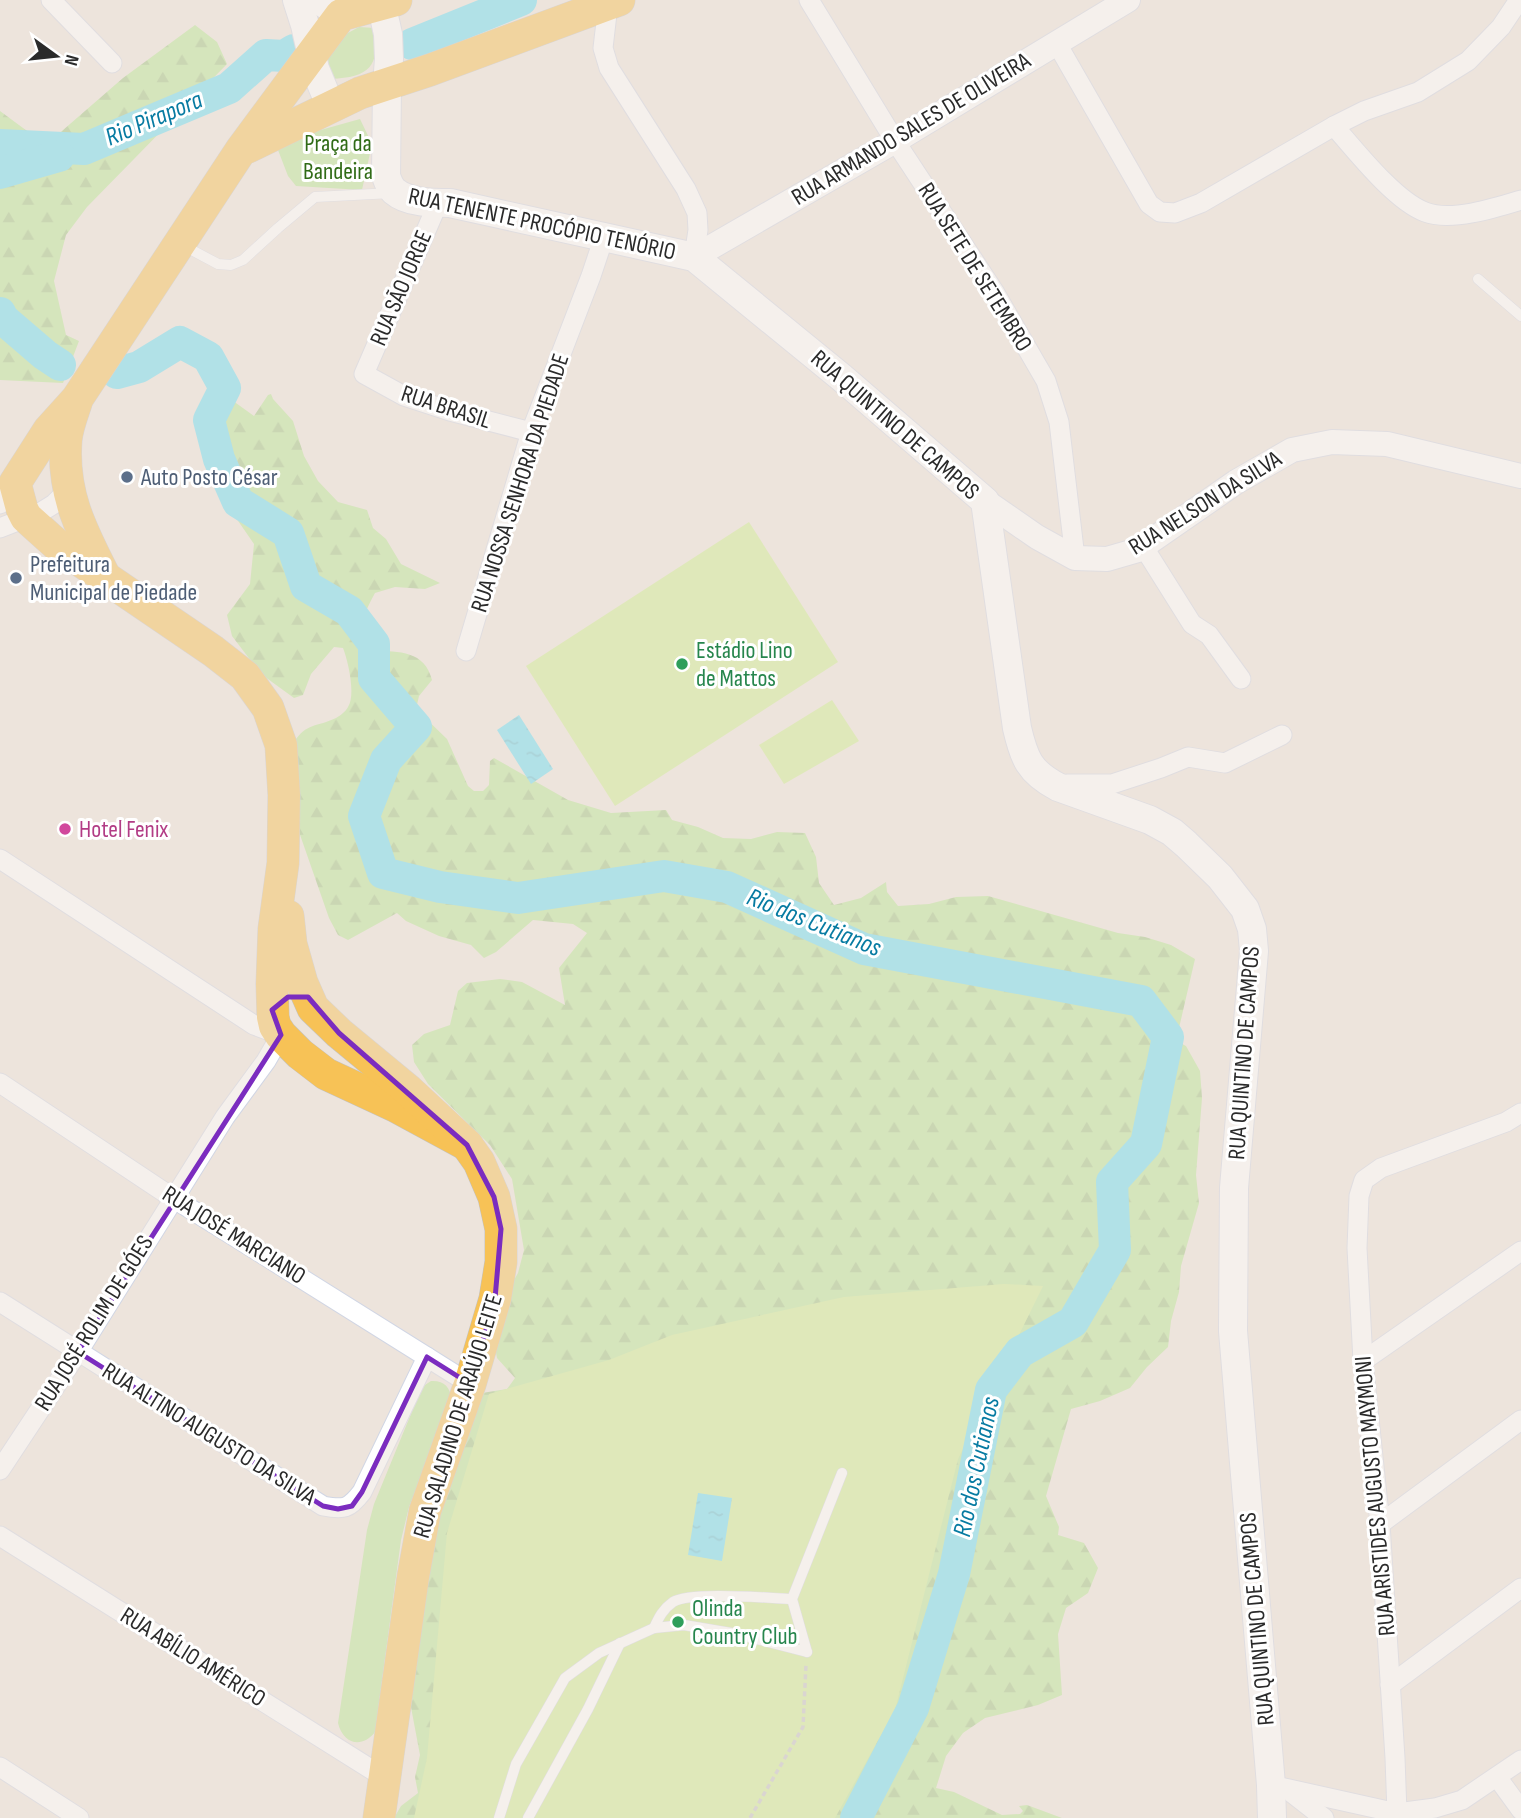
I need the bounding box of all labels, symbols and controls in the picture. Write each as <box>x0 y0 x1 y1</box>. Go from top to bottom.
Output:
north arrow <box>21 21 91 91</box>
street label: RUA ARMANDO SALES DE OLIVEIRA <box>786 46 1036 212</box>
text: N <box>59 52 83 68</box>
water label: Rio Pirapora <box>101 85 208 153</box>
park label: Praça da Bandeira <box>303 129 373 186</box>
street label: RUA SETE DE SETEMBRO <box>911 177 1039 357</box>
street label: RUA TENENTE PROCÓPIO TENÓRIO <box>406 181 678 267</box>
street label: RUA SÃO JORGE <box>364 226 438 350</box>
street label: RUA QUINTINO DE CAMPOS <box>805 344 985 506</box>
street label: RUA NOSSA SENHORA DA PIEDADE <box>464 350 576 616</box>
street label: RUA BRASIL <box>397 379 495 435</box>
street label: RUA NELSON DA SILVA <box>1123 444 1287 562</box>
place label: Auto Posto César <box>140 463 278 492</box>
marker: Auto Posto César <box>119 469 135 485</box>
place label: Prefeitura Municipal de Piedade <box>30 550 197 607</box>
marker: Prefeitura Municipal de Piedade <box>8 570 24 586</box>
place label: Estádio Lino de Mattos <box>696 636 793 693</box>
marker: Estádio Lino de Mattos <box>674 656 690 672</box>
place label: Hotel Fenix <box>79 815 168 844</box>
marker: Hotel Fenix <box>57 821 73 837</box>
water label: Rio dos Cutianos <box>742 882 886 964</box>
street label: RUA QUINTINO DE CAMPOS <box>1222 945 1266 1161</box>
street label: RUA JOSÉ MARCIANO <box>157 1179 311 1291</box>
street label: RUA JOSÉ ROLIM DE GÓES <box>28 1230 160 1416</box>
street label: RUA SALADINO DE ARAÚJO LEITE <box>407 1291 509 1541</box>
street label: RUA ARISTIDES AUGUSTO MAYMONI <box>1348 1355 1402 1637</box>
street label: RUA ALTINO AUGUSTO DA SILVA <box>97 1356 322 1512</box>
water label: Rio dos Cutianos <box>947 1394 1007 1540</box>
street label: RUA QUINTINO DE CAMPOS <box>1233 1511 1281 1727</box>
place label: Olinda Country Club <box>692 1594 797 1651</box>
street label: RUA ABÍLIO AMÉRICO <box>115 1601 271 1713</box>
marker: Olinda Country Club <box>670 1614 686 1630</box>

